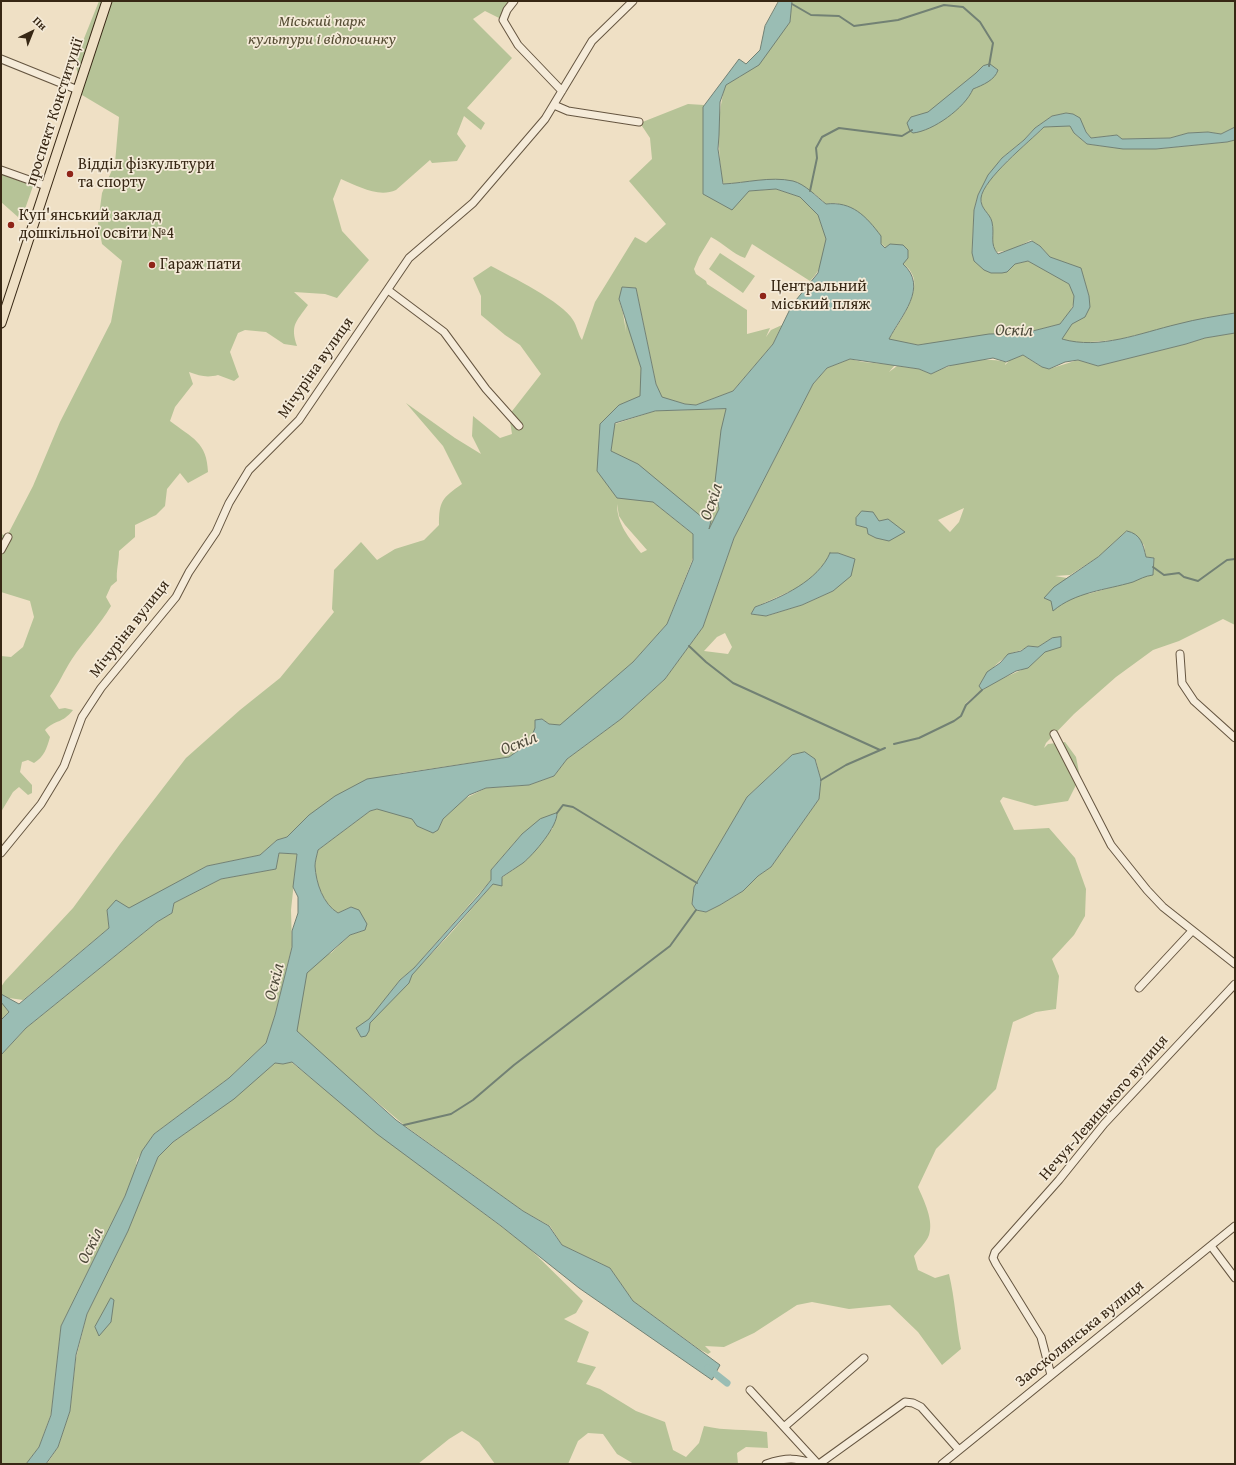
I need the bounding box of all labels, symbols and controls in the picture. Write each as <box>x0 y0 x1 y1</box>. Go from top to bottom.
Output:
north arrow <box>12 12 52 52</box>
park label: Міський парк культури і відпочинку <box>248 12 396 50</box>
text: Пн <box>30 13 51 34</box>
street label: проспект Конституції <box>22 35 88 189</box>
place label: Відділ фізкультури та спорту <box>78 155 215 193</box>
marker: Відділ фізкультури та спорту <box>65 169 75 179</box>
place label: Куп'янський заклад дошкільної освіти №4 <box>19 206 174 244</box>
marker: Куп'янський заклад дошкільної освіти №4 <box>6 220 16 230</box>
place label: Гараж пати <box>160 255 241 275</box>
marker: Гараж пати <box>147 260 157 270</box>
place label: Центральний міський пляж <box>771 277 870 315</box>
marker: Центральний міський пляж <box>758 291 768 301</box>
street label: Мічуріна вулиця <box>274 314 358 422</box>
water label: Оскіл <box>995 320 1033 342</box>
water label: Оскіл <box>696 481 728 523</box>
street label: Мічуріна вулиця <box>86 576 174 682</box>
water label: Оскіл <box>498 727 540 761</box>
water label: Оскіл <box>261 961 289 1003</box>
street label: Нечуя-Левицького вулиця <box>1036 1031 1172 1185</box>
water label: Оскіл <box>74 1225 108 1267</box>
street label: Заосколянська вулиця <box>1012 1276 1148 1392</box>

